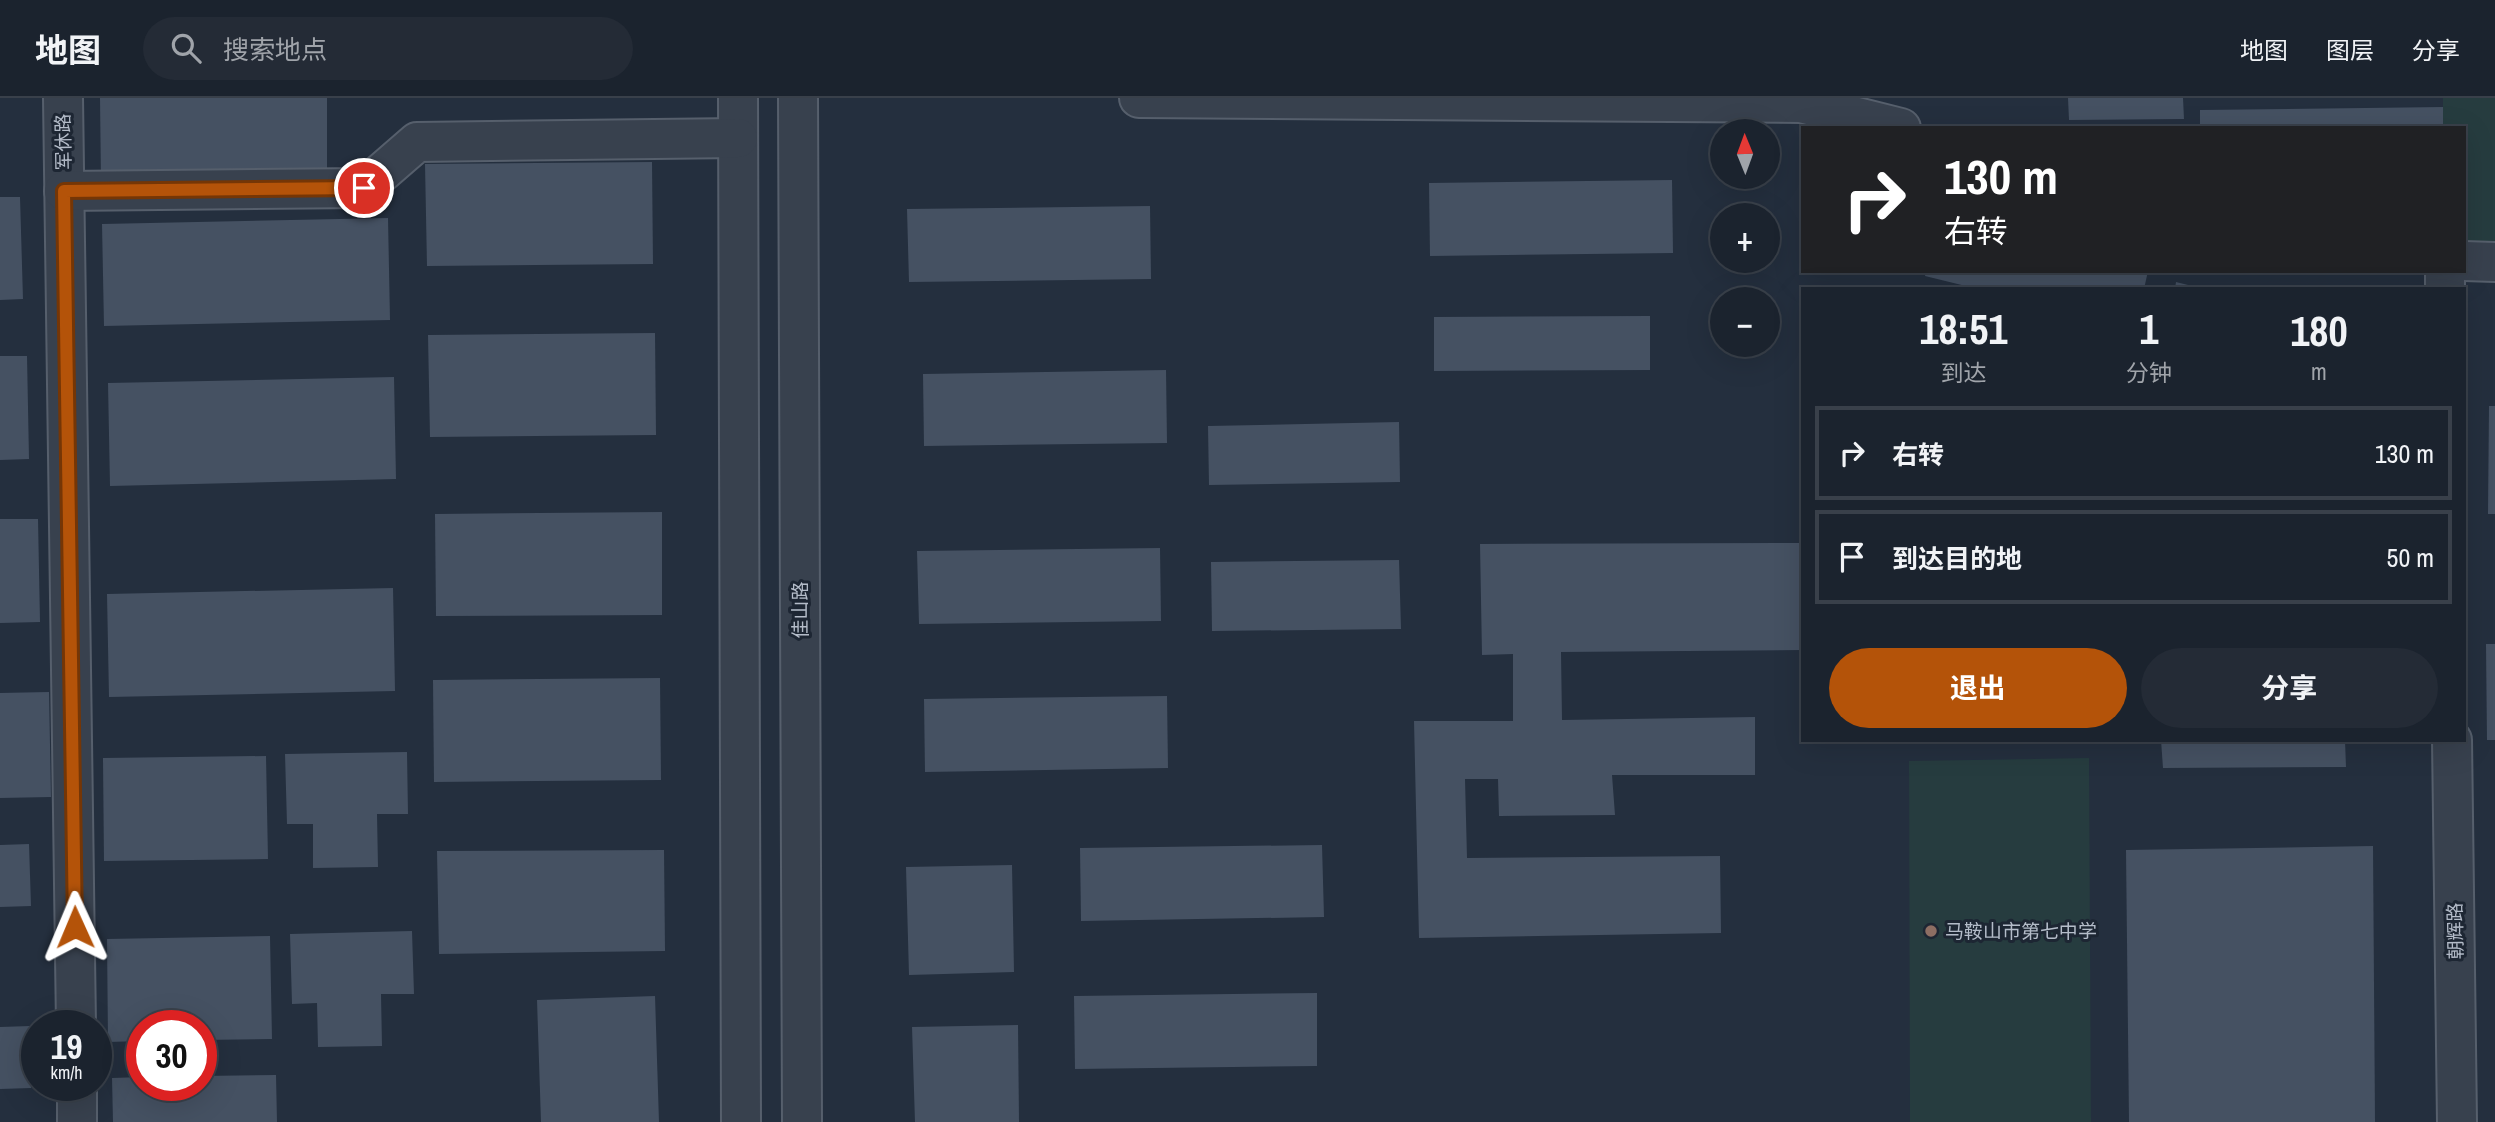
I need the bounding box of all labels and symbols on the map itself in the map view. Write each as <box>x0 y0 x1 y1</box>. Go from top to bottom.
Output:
street label: 军休路 <box>50 113 76 171</box>
north arrow <box>1710 119 1780 189</box>
pin <box>334 158 394 218</box>
street label: 佳山路 <box>787 581 813 639</box>
position arrow <box>38 890 112 964</box>
street label: 朝辉路 <box>2442 902 2468 960</box>
place label: 马鞍山市第七中学 <box>1945 918 2097 944</box>
marker: 马鞍山市第七中学 <box>1923 923 1939 939</box>
speed limit sign: 30 <box>126 1010 217 1101</box>

